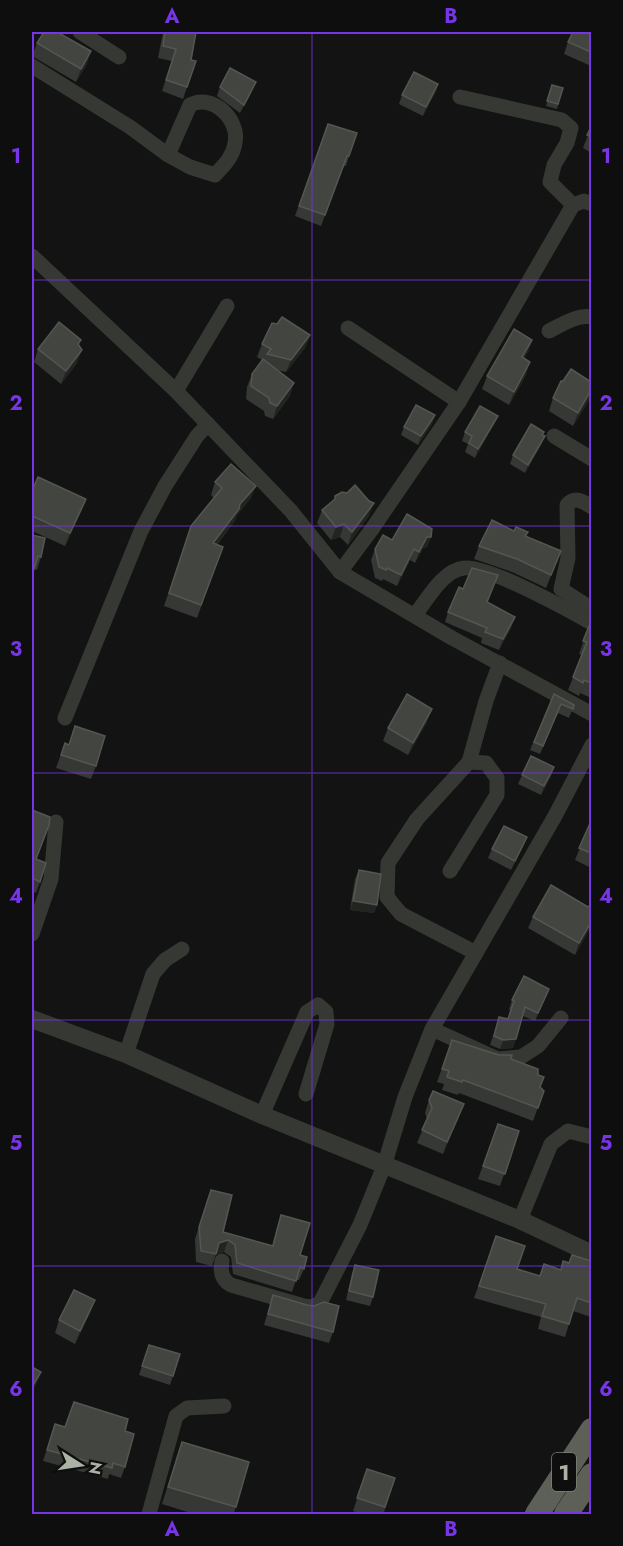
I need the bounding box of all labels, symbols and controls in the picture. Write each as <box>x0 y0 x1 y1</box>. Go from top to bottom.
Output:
text: A <box>164 2 180 31</box>
text: B <box>444 2 458 31</box>
text: 1 <box>11 142 21 171</box>
text: 1 <box>601 142 611 171</box>
text: 2 <box>9 389 23 418</box>
text: 2 <box>599 389 613 418</box>
text: 3 <box>10 635 22 664</box>
text: 3 <box>600 635 612 664</box>
text: 4 <box>9 882 23 911</box>
text: 4 <box>599 882 613 911</box>
text: 5 <box>10 1129 23 1158</box>
text: 5 <box>600 1129 613 1158</box>
text: 6 <box>9 1375 23 1404</box>
text: 6 <box>599 1375 613 1404</box>
north arrow <box>51 1435 111 1495</box>
road number: 1 <box>552 1453 576 1491</box>
text: N <box>83 1459 108 1477</box>
text: A <box>164 1515 180 1544</box>
text: B <box>444 1515 458 1544</box>

